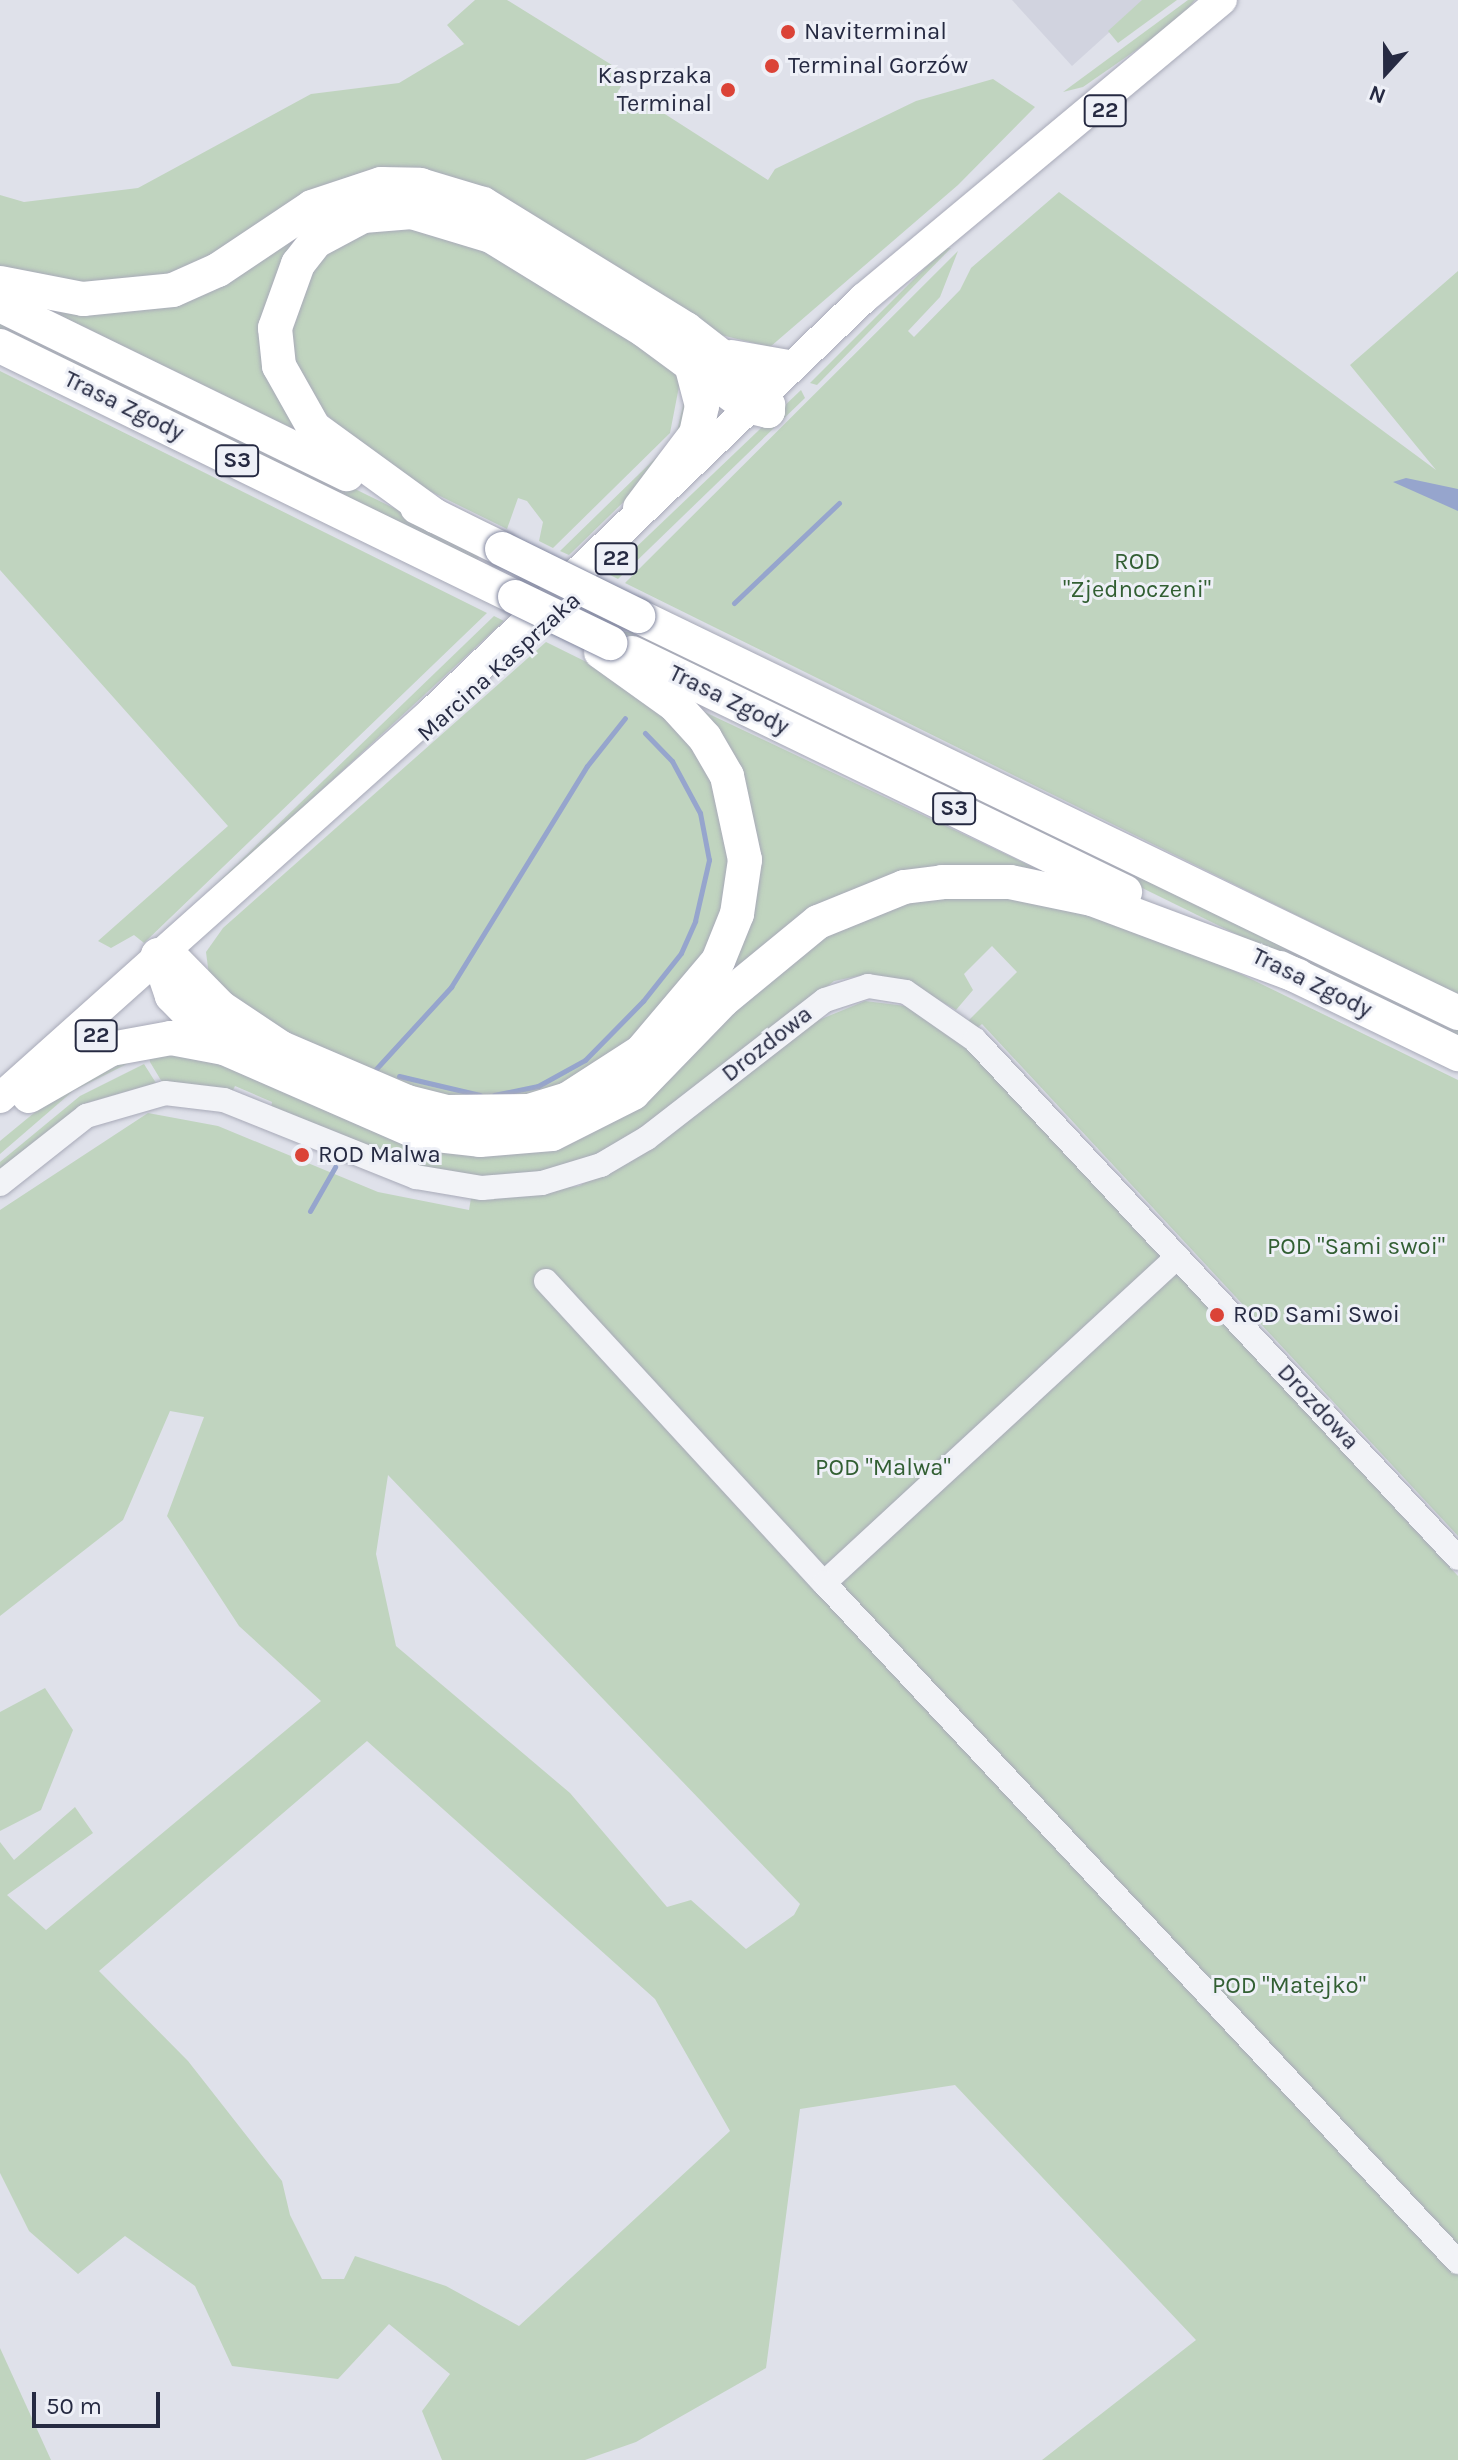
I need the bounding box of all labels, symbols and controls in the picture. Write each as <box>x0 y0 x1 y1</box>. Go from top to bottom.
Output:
place label: Naviterminal <box>804 18 947 46</box>
marker: Naviterminal <box>779 23 797 41</box>
north arrow <box>1346 32 1426 112</box>
place label: Terminal Gorzów <box>788 52 968 80</box>
marker: Terminal Gorzów <box>763 57 781 75</box>
place label: Kasprzaka Terminal <box>598 62 712 118</box>
text: N <box>1365 79 1389 109</box>
marker: Kasprzaka Terminal <box>719 81 737 99</box>
road number: 22 <box>1083 93 1127 129</box>
street label: Trasa Zgody <box>59 365 189 447</box>
road number: S3 <box>215 443 259 479</box>
road number: 22 <box>594 541 638 577</box>
park label: ROD "Zjednoczeni" <box>1063 548 1211 604</box>
street label: Marcina Kasprzaka <box>411 586 587 748</box>
street label: Trasa Zgody <box>664 659 794 741</box>
road number: S3 <box>932 791 976 827</box>
street label: Trasa Zgody <box>1247 942 1377 1024</box>
street label: Drozdowa <box>716 1000 818 1088</box>
road number: 22 <box>74 1018 118 1054</box>
place label: ROD Malwa <box>318 1141 441 1169</box>
marker: ROD Malwa <box>293 1146 311 1164</box>
park label: POD "Sami swoi" <box>1267 1233 1445 1261</box>
place label: ROD Sami Swoi <box>1233 1301 1400 1329</box>
marker: ROD Sami Swoi <box>1208 1306 1226 1324</box>
street label: Drozdowa <box>1271 1358 1365 1456</box>
park label: POD "Malwa" <box>815 1454 951 1482</box>
park label: POD "Matejko" <box>1212 1972 1366 2000</box>
scale bar <box>36 2376 164 2426</box>
text: 50 m <box>46 2392 102 2420</box>

